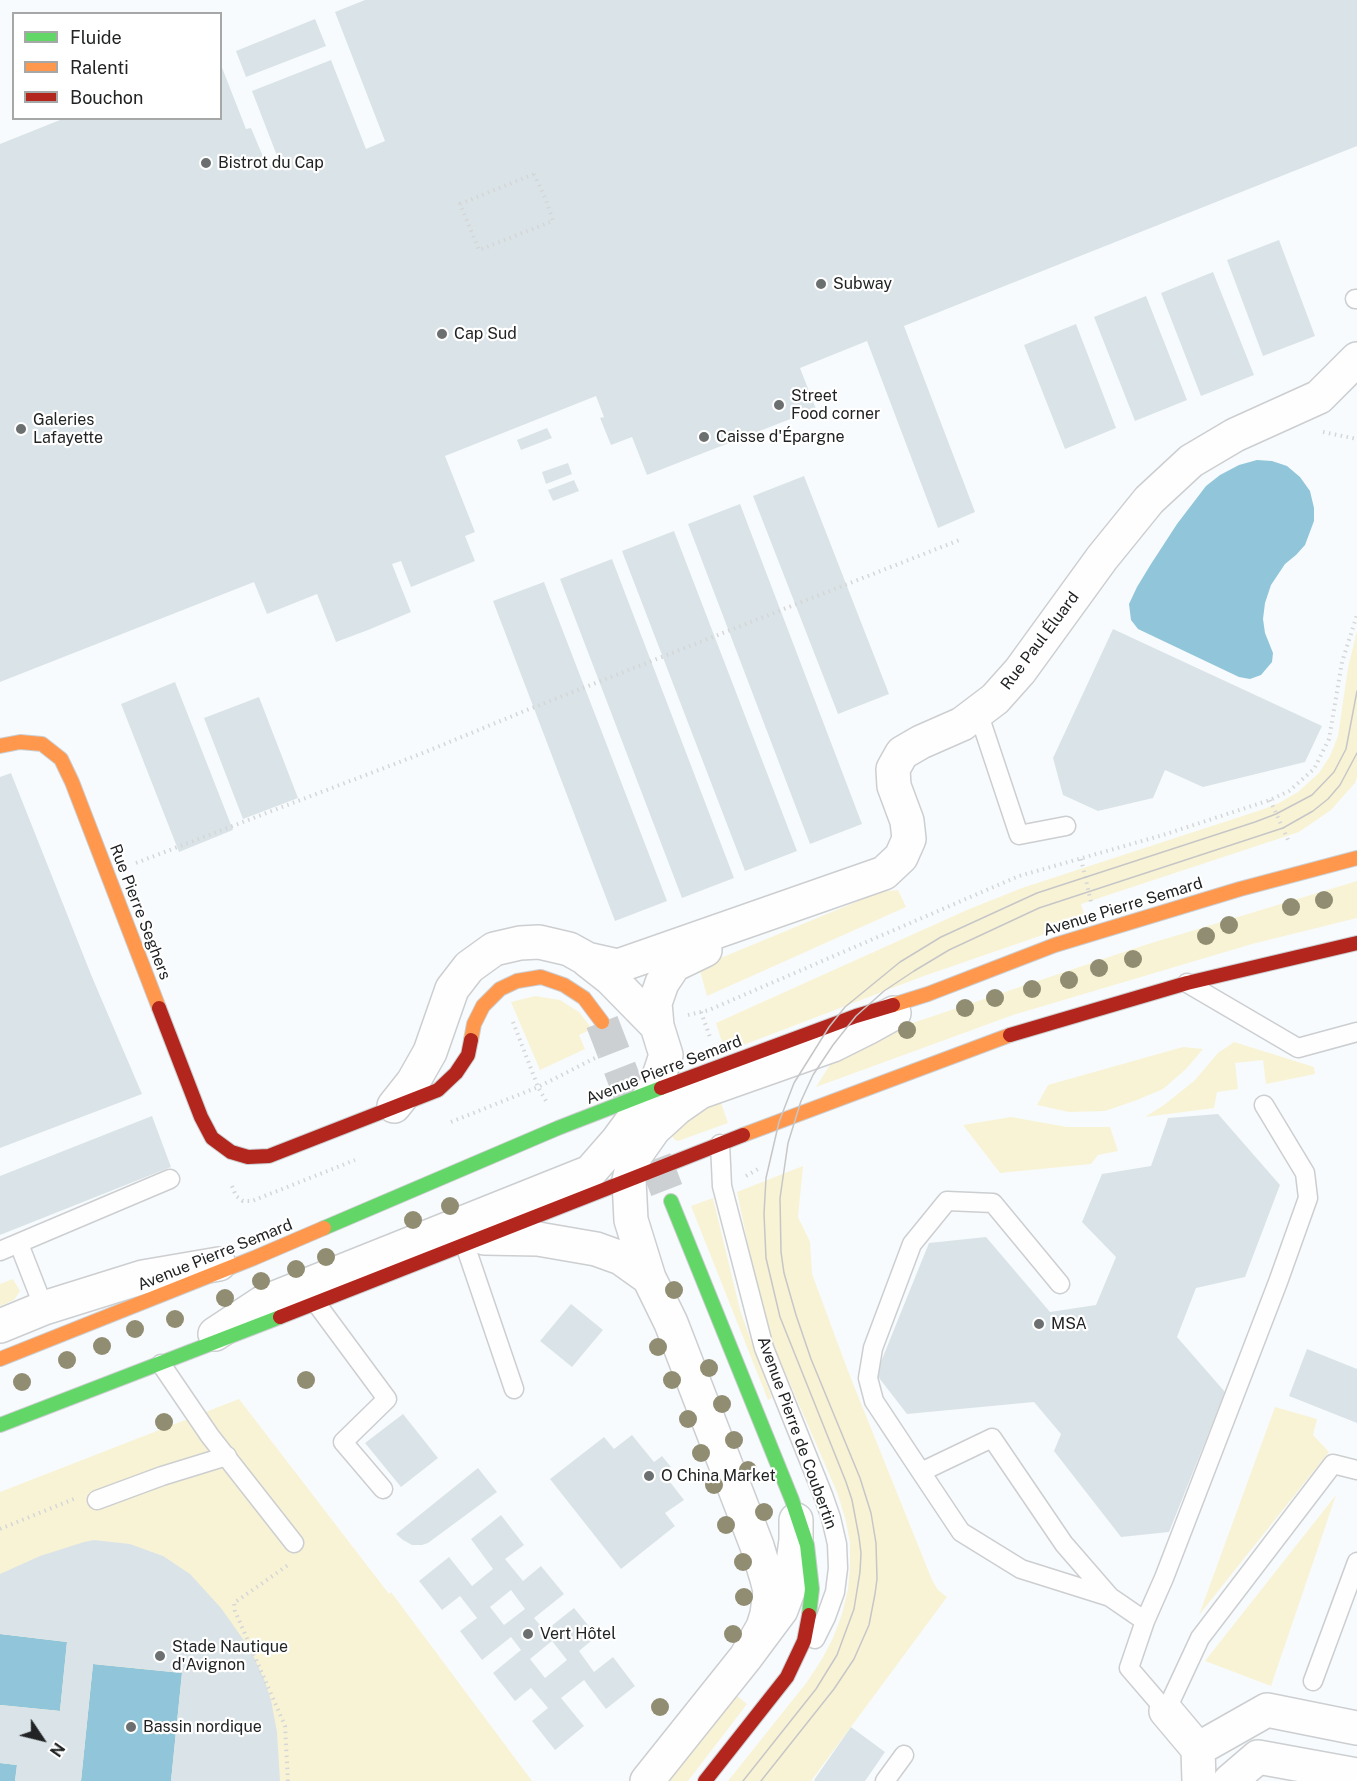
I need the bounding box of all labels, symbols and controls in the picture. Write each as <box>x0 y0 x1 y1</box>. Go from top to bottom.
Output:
legend <box>12 12 222 120</box>
text: Fluide <box>70 27 122 48</box>
text: Ralenti <box>70 57 129 78</box>
text: Bouchon <box>70 87 143 108</box>
place label: Bistrot du Cap <box>218 153 324 173</box>
marker: Bistrot du Cap <box>199 156 213 170</box>
place label: Subway <box>833 274 892 294</box>
marker: Subway <box>814 277 828 291</box>
place label: Cap Sud <box>454 324 517 344</box>
marker: Cap Sud <box>435 327 449 341</box>
place label: Street Food corner <box>791 386 880 424</box>
marker: Street Food corner <box>772 398 786 412</box>
place label: Galeries Lafayette <box>33 410 103 448</box>
marker: Galeries Lafayette <box>14 422 28 436</box>
place label: Caisse d'Épargne <box>716 427 844 447</box>
marker: Caisse d'Épargne <box>697 430 711 444</box>
street label: Rue Paul Éluard <box>997 588 1083 694</box>
street label: Rue Pierre Seghers <box>105 841 175 983</box>
street label: Avenue Pierre Semard <box>1041 874 1205 940</box>
street label: Avenue Pierre Semard <box>583 1031 745 1109</box>
street label: Avenue Pierre Semard <box>135 1215 295 1295</box>
place label: MSA <box>1051 1314 1087 1334</box>
marker: MSA <box>1032 1317 1046 1331</box>
street label: Avenue Pierre de Coubertin <box>753 1334 841 1532</box>
place label: O China Market <box>661 1466 776 1486</box>
marker: O China Market <box>642 1469 656 1483</box>
place label: Vert Hôtel <box>540 1624 616 1644</box>
marker: Vert Hôtel <box>521 1627 535 1641</box>
place label: Stade Nautique d'Avignon <box>172 1637 288 1675</box>
marker: Stade Nautique d'Avignon <box>153 1649 167 1663</box>
north arrow <box>12 1709 72 1769</box>
place label: Bassin nordique <box>143 1717 262 1737</box>
marker: Bassin nordique <box>124 1720 138 1734</box>
text: N <box>46 1739 69 1760</box>

